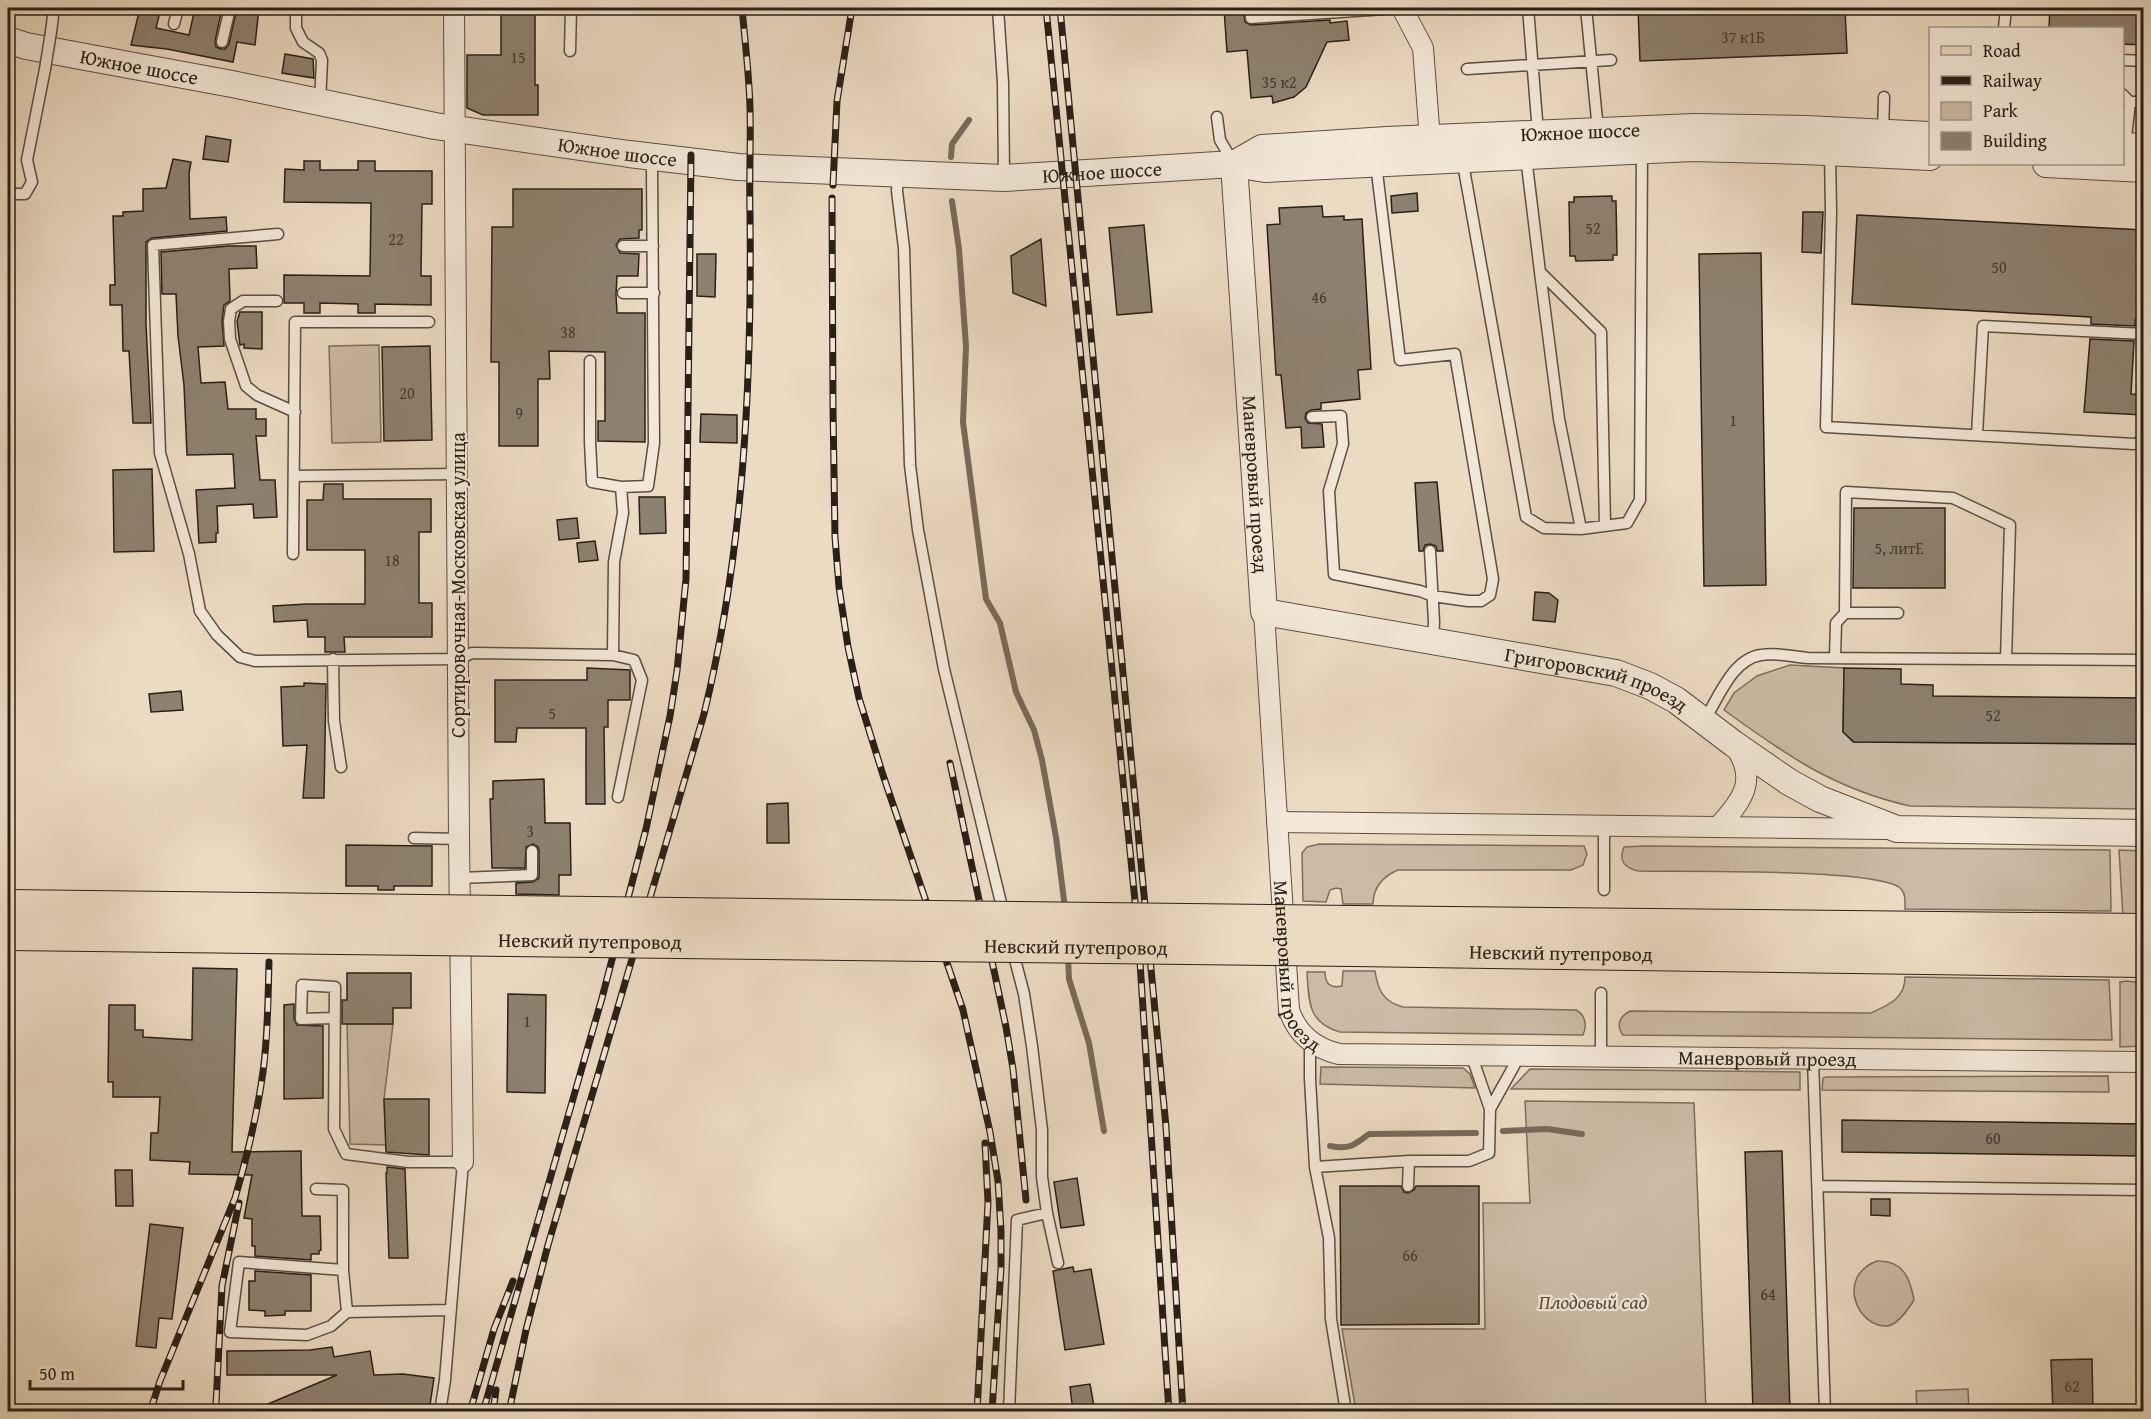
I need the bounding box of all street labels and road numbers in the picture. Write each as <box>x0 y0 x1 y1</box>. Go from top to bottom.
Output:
street label: Южное шоссе <box>78 41 201 92</box>
street label: Южное шоссе <box>1520 114 1641 148</box>
street label: Южное шоссе <box>556 129 679 174</box>
street label: Южное шоссе <box>1041 153 1163 190</box>
street label: Маневровый проезд <box>1236 394 1276 574</box>
street label: Сортировочная-Московская улица <box>443 432 472 738</box>
street label: Григоровский проезд <box>1503 639 1695 719</box>
street label: Маневровый проезд <box>1267 879 1327 1059</box>
street label: Невский путепровод <box>498 925 682 956</box>
street label: Невский путепровод <box>984 931 1168 962</box>
street label: Невский путепровод <box>1469 937 1653 968</box>
street label: Маневровый проезд <box>1678 1042 1857 1073</box>

